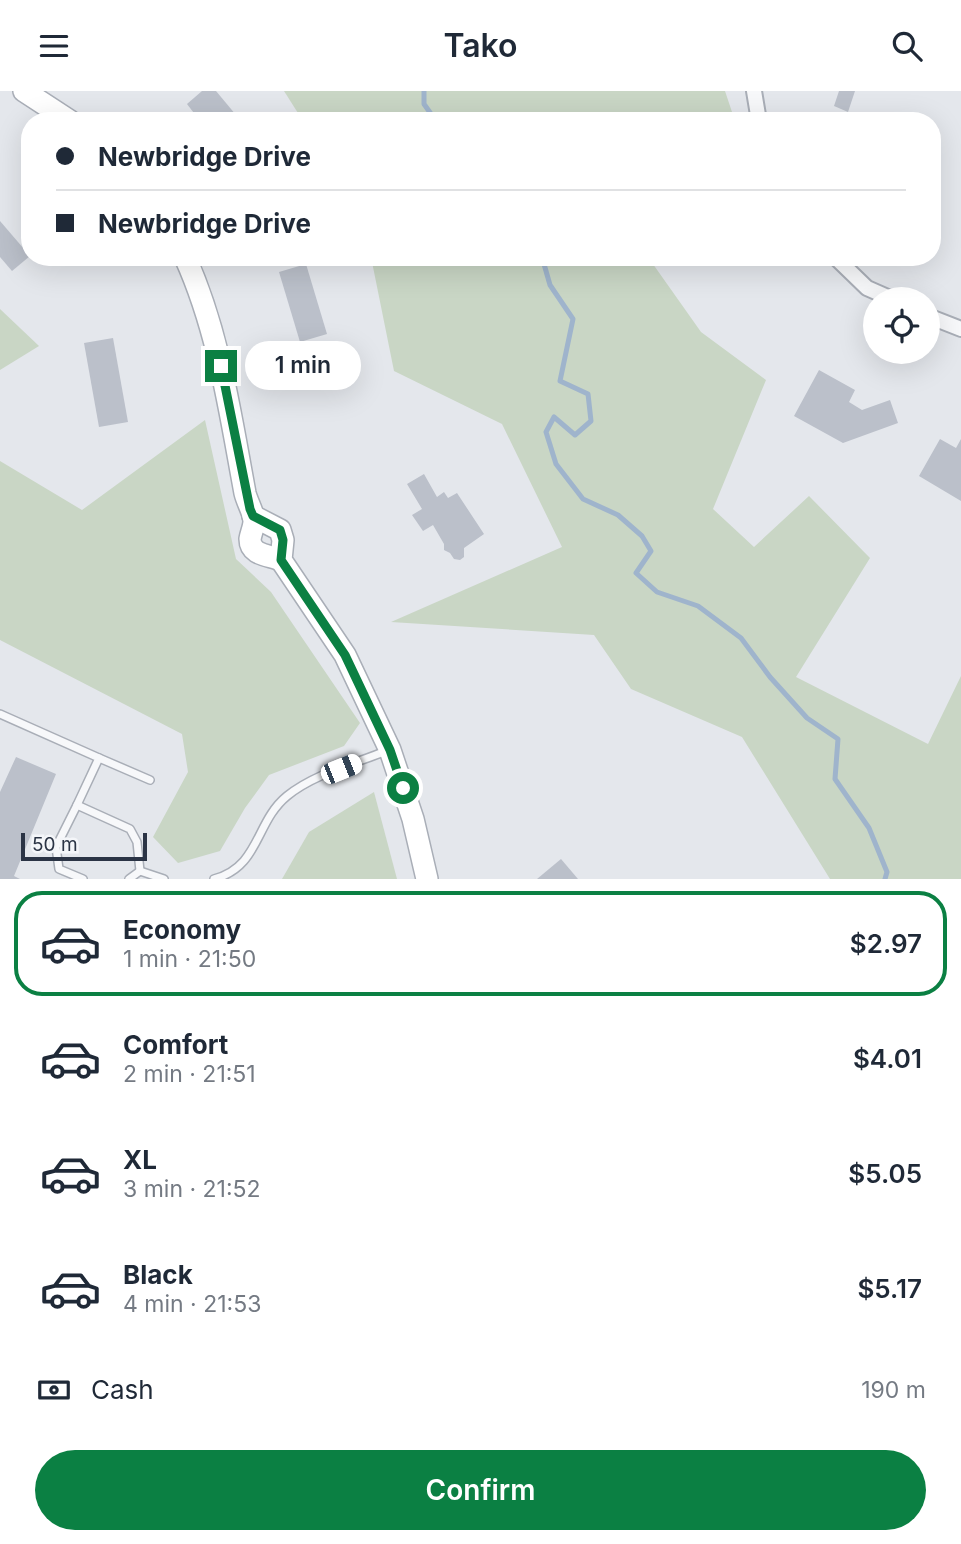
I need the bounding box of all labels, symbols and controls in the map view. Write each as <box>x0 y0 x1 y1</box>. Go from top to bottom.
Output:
text: Tako <box>443 26 518 65</box>
icon: menu <box>35 27 73 65</box>
icon: search <box>888 27 926 65</box>
text: Newbridge Drive <box>98 141 311 172</box>
text: Newbridge Drive <box>98 208 311 239</box>
map controls <box>863 287 940 364</box>
button: locate <box>863 287 940 364</box>
callout: 1 min <box>246 341 361 391</box>
route end <box>205 350 237 382</box>
text: 1 min <box>275 351 331 379</box>
car <box>318 751 365 787</box>
route start <box>387 772 419 804</box>
scale bar <box>21 830 147 862</box>
text: 50 m <box>32 833 78 856</box>
icon: car <box>39 912 102 975</box>
text: Economy <box>123 914 241 945</box>
text: $2.97 <box>850 928 922 959</box>
text: 1 min · 21:50 <box>123 945 256 973</box>
icon: car <box>39 1027 102 1090</box>
text: Comfort <box>123 1029 228 1060</box>
text: $4.01 <box>853 1043 922 1074</box>
text: 2 min · 21:51 <box>123 1060 256 1088</box>
icon: car <box>39 1142 102 1205</box>
text: XL <box>123 1144 157 1175</box>
text: $5.05 <box>848 1158 922 1189</box>
text: 3 min · 21:52 <box>123 1175 261 1203</box>
icon: car <box>39 1257 102 1320</box>
text: Black <box>123 1259 193 1290</box>
text: $5.17 <box>857 1273 922 1304</box>
text: 4 min · 21:53 <box>123 1290 261 1318</box>
icon: cash <box>35 1371 73 1409</box>
text: Cash <box>91 1374 154 1405</box>
text: 190 m <box>861 1376 926 1404</box>
button: Confirm <box>35 1450 926 1530</box>

